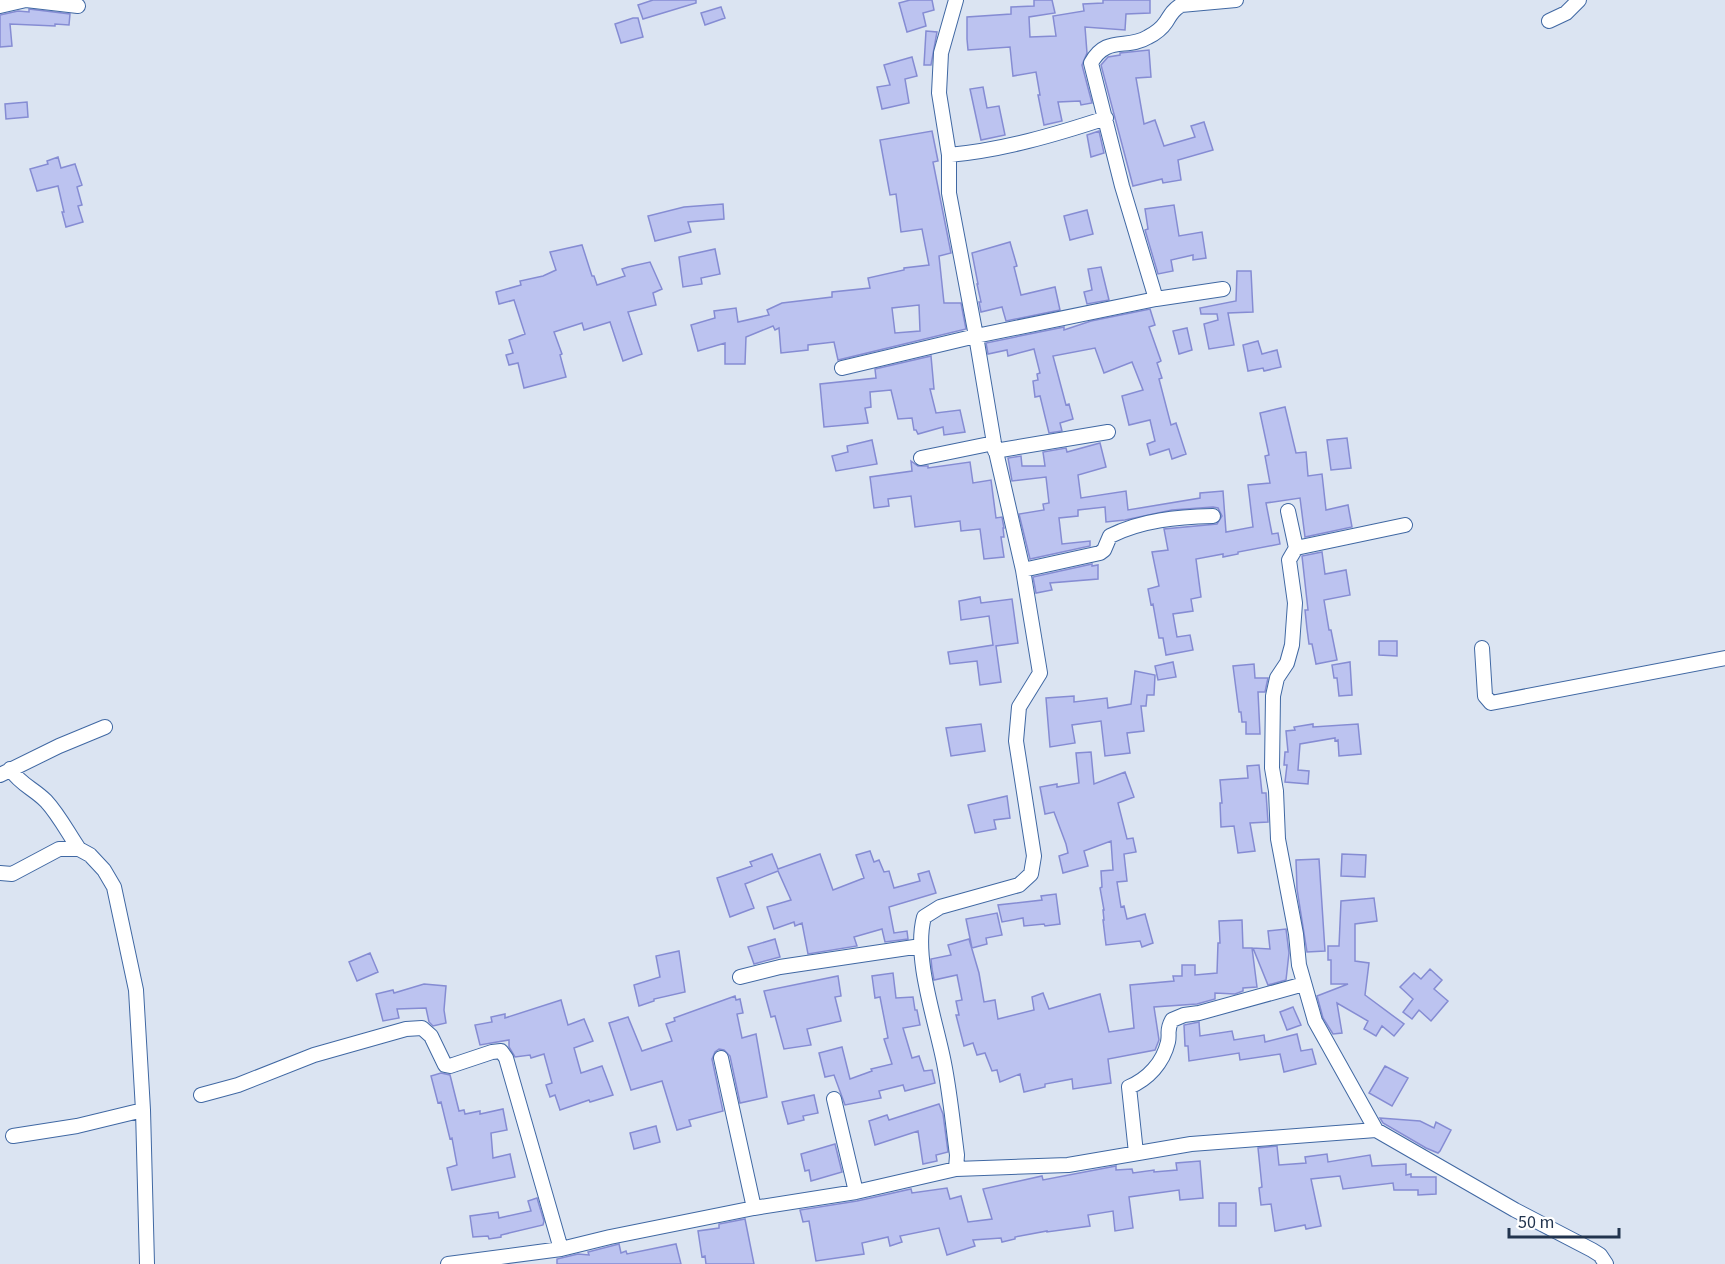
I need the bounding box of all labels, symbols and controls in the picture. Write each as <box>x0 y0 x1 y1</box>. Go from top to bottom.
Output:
scale bar <box>1509 1201 1618 1239</box>
text: 50 m <box>1518 1210 1554 1235</box>

